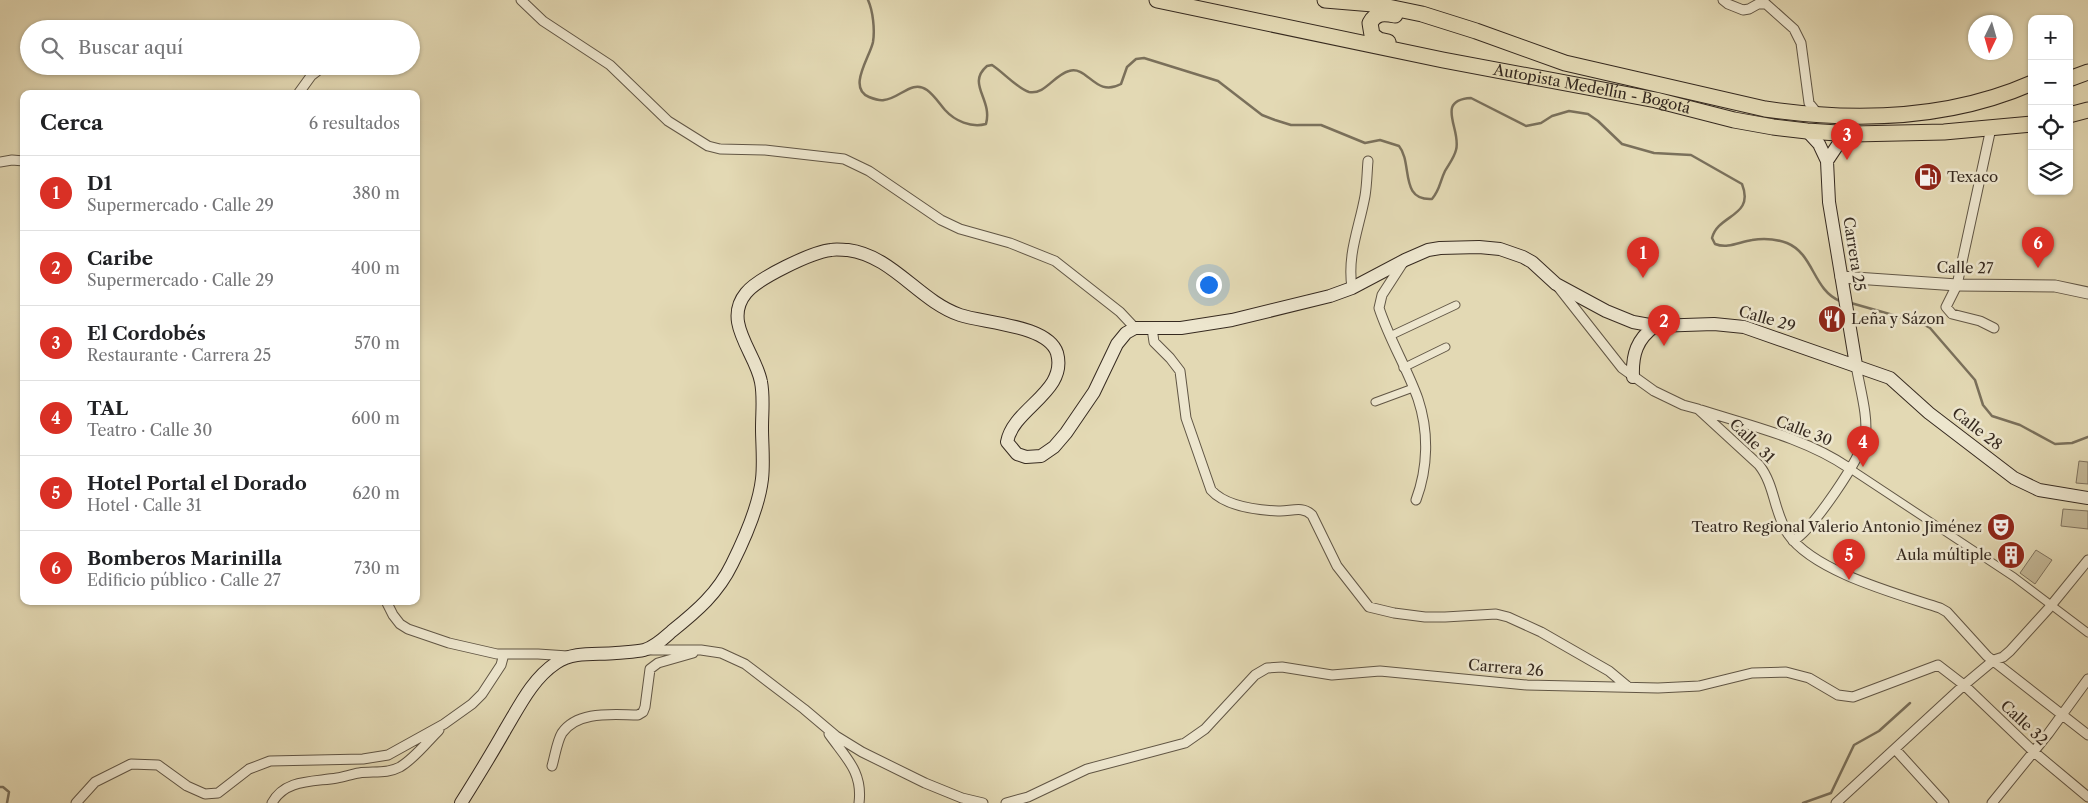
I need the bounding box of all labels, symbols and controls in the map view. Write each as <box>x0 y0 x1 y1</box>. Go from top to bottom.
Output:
north arrow <box>1968 15 2013 60</box>
map controls <box>2028 15 2073 195</box>
button: + <box>2028 15 2073 60</box>
search box <box>20 20 420 75</box>
icon: search <box>38 34 66 62</box>
text: Buscar aquí <box>78 36 183 59</box>
street label: Autopista Medellín - Bogotá <box>1491 59 1693 118</box>
button: − <box>2028 60 2073 105</box>
button: locate <box>2028 105 2073 150</box>
text: Cerca <box>40 110 103 135</box>
text: 6 resultados <box>309 113 400 133</box>
pin: 3 <box>1831 119 1863 160</box>
button: layers <box>2028 150 2073 195</box>
fuel station icon: Texaco <box>1913 162 1943 192</box>
place label: Texaco <box>1947 167 1998 186</box>
text: D1 <box>87 172 112 195</box>
text: 1 <box>52 183 60 203</box>
text: 380 m <box>352 183 400 203</box>
text: Supermercado · Calle 29 <box>87 195 274 215</box>
street label: Carrera 25 <box>1839 215 1870 292</box>
pin: 6 <box>2022 227 2054 268</box>
pin: 1 <box>1627 237 1659 278</box>
text: Caribe <box>87 247 153 270</box>
text: 2 <box>51 258 61 278</box>
text: 400 m <box>351 258 400 278</box>
street label: Calle 27 <box>1936 258 1994 278</box>
text: Supermercado · Calle 29 <box>87 270 274 290</box>
your location <box>1196 272 1222 298</box>
street label: Calle 29 <box>1737 301 1798 336</box>
restaurant icon: Leña y Sázon <box>1817 304 1847 334</box>
pin: 2 <box>1648 305 1680 346</box>
place label: Leña y Sázon <box>1851 309 1945 328</box>
text: El Cordobés <box>87 322 206 345</box>
text: 3 <box>51 333 61 353</box>
text: 570 m <box>354 333 400 353</box>
text: Restaurante · Carrera 25 <box>87 345 271 365</box>
text: TAL <box>87 397 128 420</box>
street label: Calle 28 <box>1948 403 2006 454</box>
text: 4 <box>51 408 61 428</box>
text: 600 m <box>351 408 400 428</box>
street label: Calle 30 <box>1773 411 1835 450</box>
street label: Calle 31 <box>1726 415 1779 467</box>
text: Teatro · Calle 30 <box>87 420 212 440</box>
pin: 4 <box>1847 426 1879 467</box>
text: Hotel Portal el Dorado <box>87 472 307 495</box>
text: 5 <box>52 483 60 503</box>
text: 620 m <box>352 483 400 503</box>
text: Hotel · Calle 31 <box>87 495 202 515</box>
theatre icon: Teatro Regional Valerio Antonio Jiménez <box>1986 512 2016 542</box>
place label: Teatro Regional Valerio Antonio Jiménez <box>1691 517 1982 536</box>
pin: 5 <box>1833 539 1865 580</box>
building icon: Aula múltiple <box>1996 540 2026 570</box>
place label: Aula múltiple <box>1895 545 1992 564</box>
text: Bomberos Marinilla <box>87 547 282 570</box>
text: 6 <box>51 558 61 578</box>
text: 730 m <box>354 558 400 578</box>
text: Edificio público · Calle 27 <box>87 570 281 590</box>
street label: Carrera 26 <box>1468 655 1545 680</box>
street label: Calle 32 <box>1997 696 2052 749</box>

